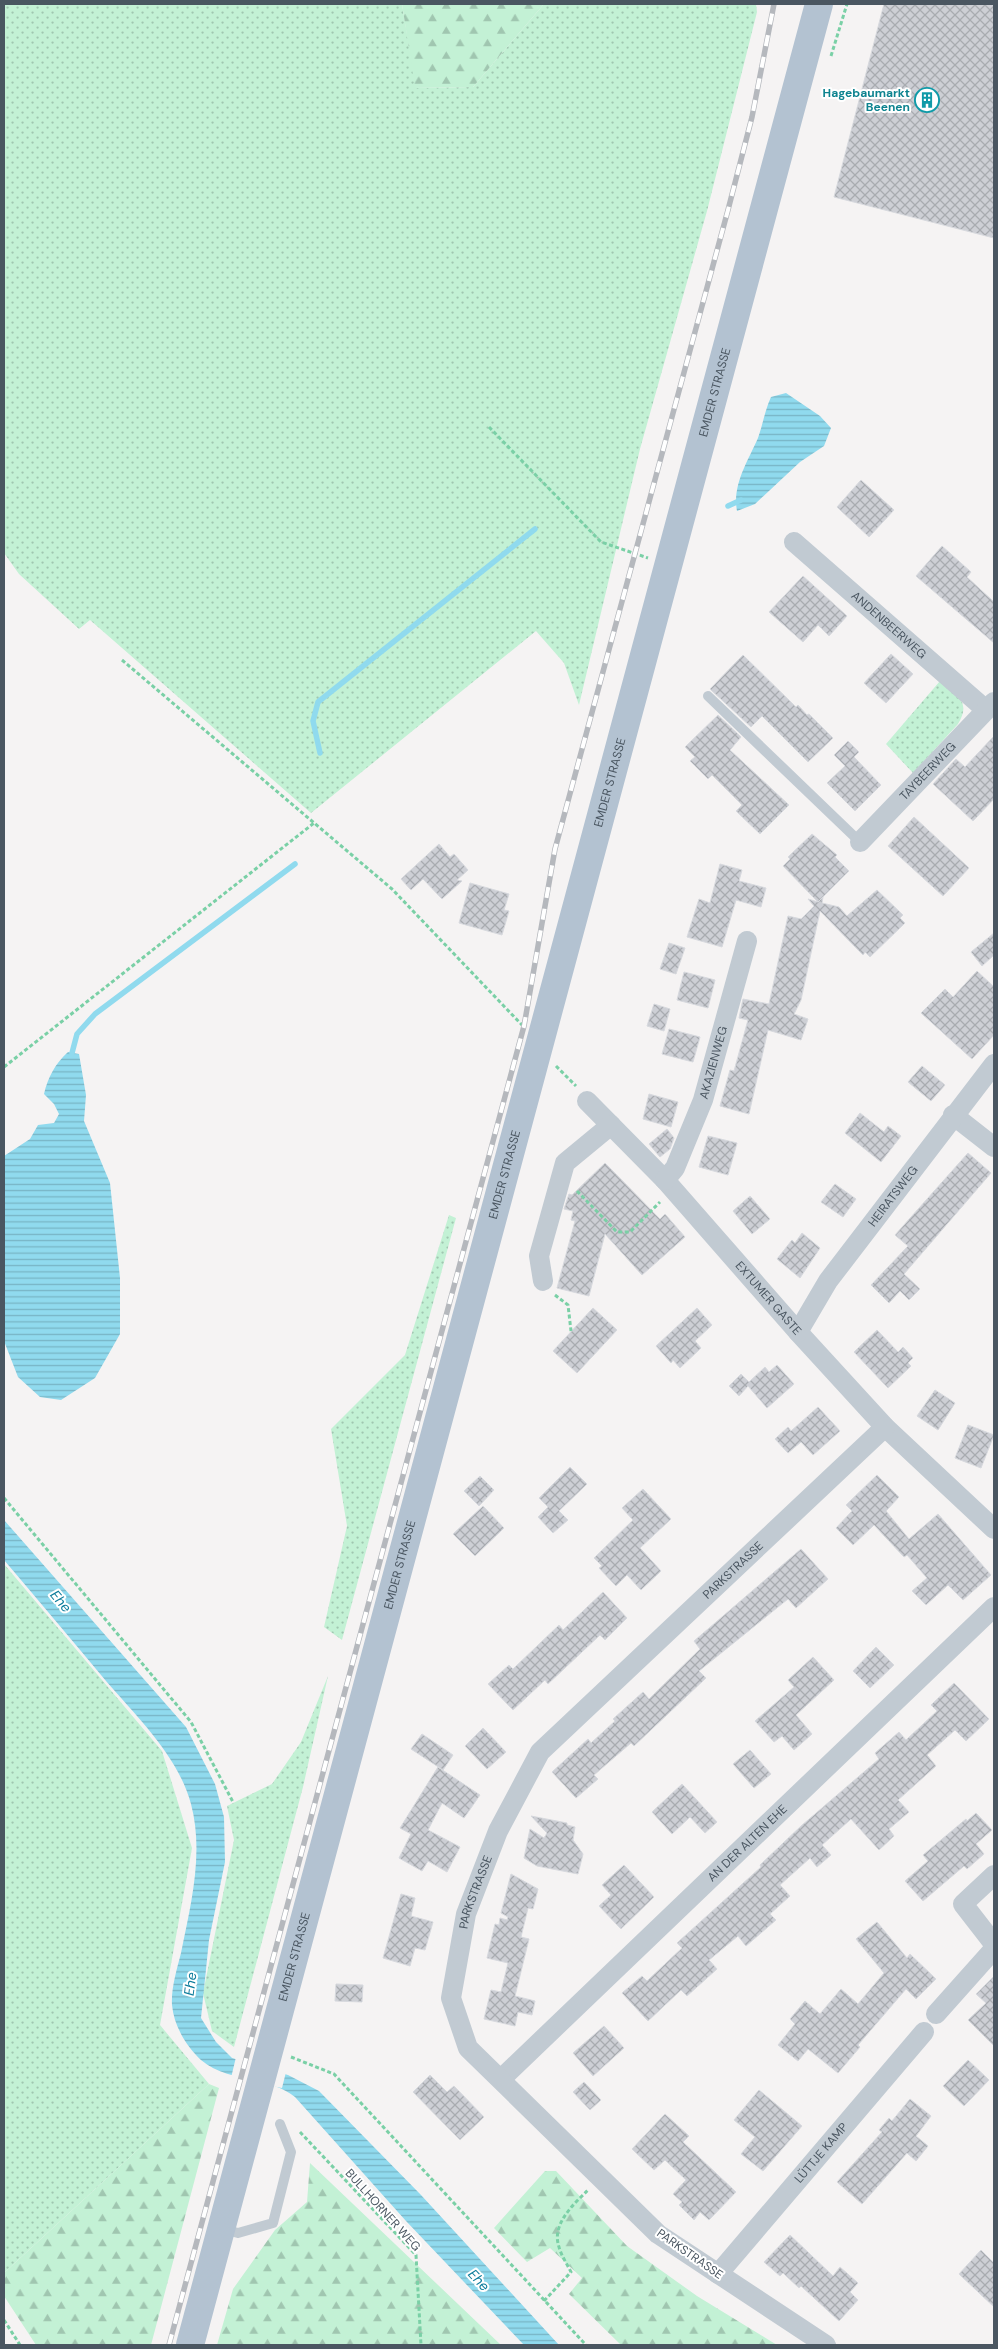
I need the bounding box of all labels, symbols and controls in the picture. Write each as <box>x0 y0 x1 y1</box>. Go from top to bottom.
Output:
place label: Hagebaumarkt Beenen <box>823 85 910 115</box>
building icon: Hagebaumarkt Beenen <box>914 87 940 113</box>
street label: EMDER STRASSE <box>695 346 734 439</box>
street label: ANDENBEERWEG <box>848 588 930 662</box>
street label: EMDER STRASSE <box>590 736 630 829</box>
street label: TAYBEERWEG <box>896 739 960 804</box>
street label: AKAZIENWEG <box>696 1024 731 1101</box>
street label: EMDER STRASSE <box>485 1128 524 1221</box>
street label: HEIRATSWEG <box>864 1162 921 1230</box>
street label: EXTUMER GASTE <box>732 1258 805 1339</box>
street label: EMDER STRASSE <box>380 1518 419 1611</box>
street label: PARKSTRASSE <box>699 1538 767 1603</box>
water label: Ehe <box>46 1586 76 1616</box>
street label: AN DER ALTEN EHE <box>704 1801 791 1885</box>
street label: PARKSTRASSE <box>455 1853 496 1930</box>
street label: EMDER STRASSE <box>275 1910 314 2003</box>
water label: Ehe <box>180 1971 200 1997</box>
street label: LÜTTJE KAMP <box>791 2119 851 2186</box>
street label: BULLHORNER WEG <box>342 2166 424 2254</box>
street label: PARKSTRASSE <box>654 2225 726 2283</box>
water label: Ehe <box>464 2265 494 2295</box>

